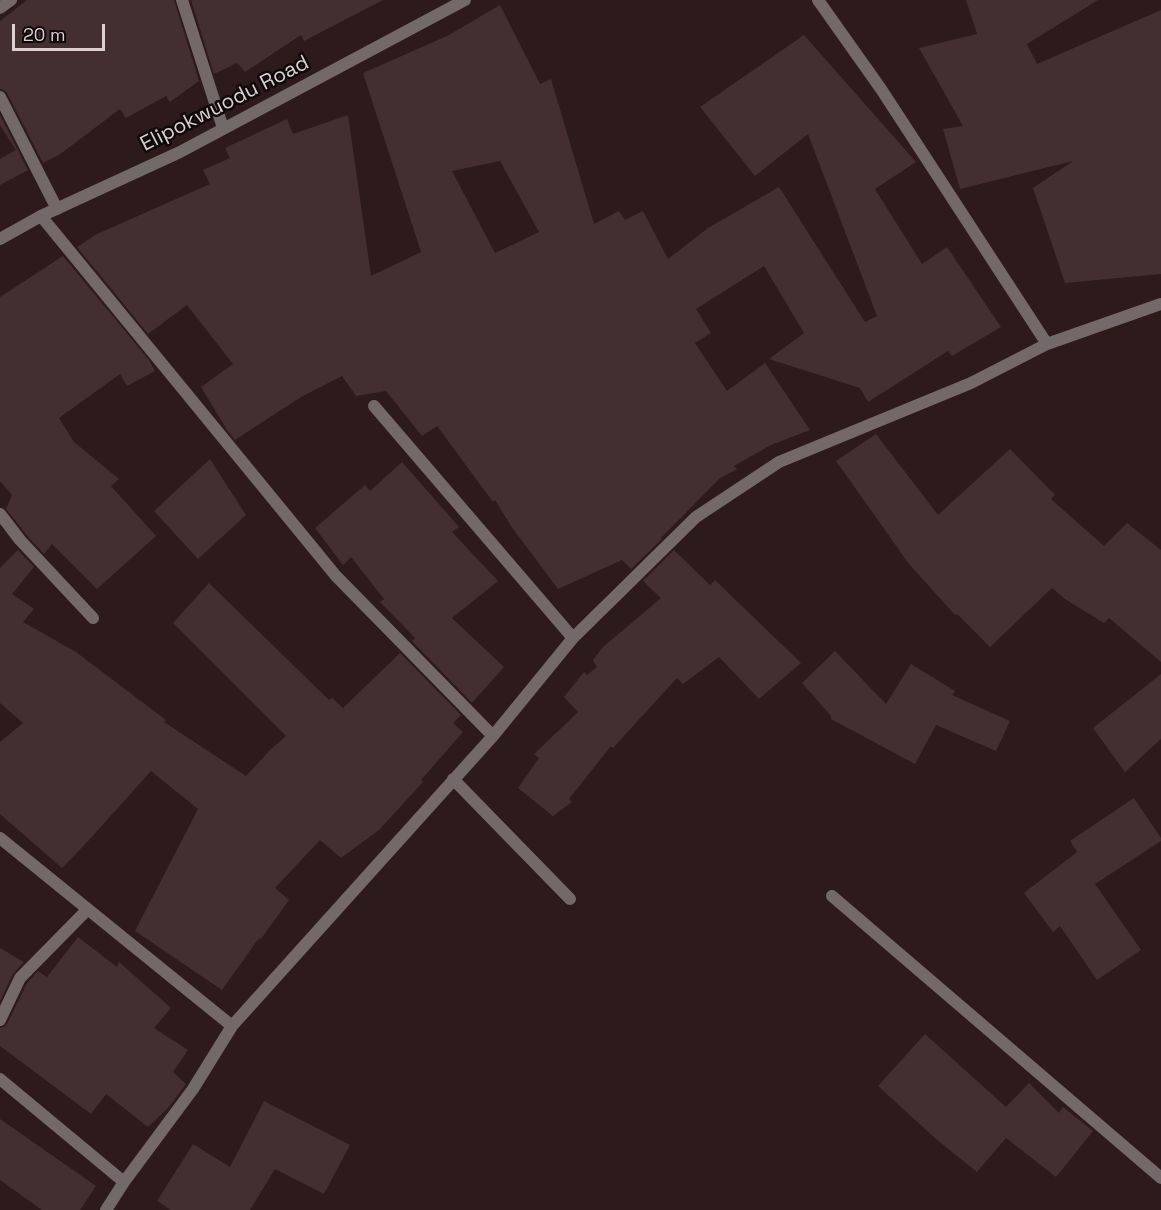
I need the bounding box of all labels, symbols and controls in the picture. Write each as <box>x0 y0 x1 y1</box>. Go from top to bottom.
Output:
scale bar <box>15 12 108 50</box>
text: 20 m <box>23 23 66 46</box>
street label: Elipokwuodu Road <box>136 51 314 157</box>

